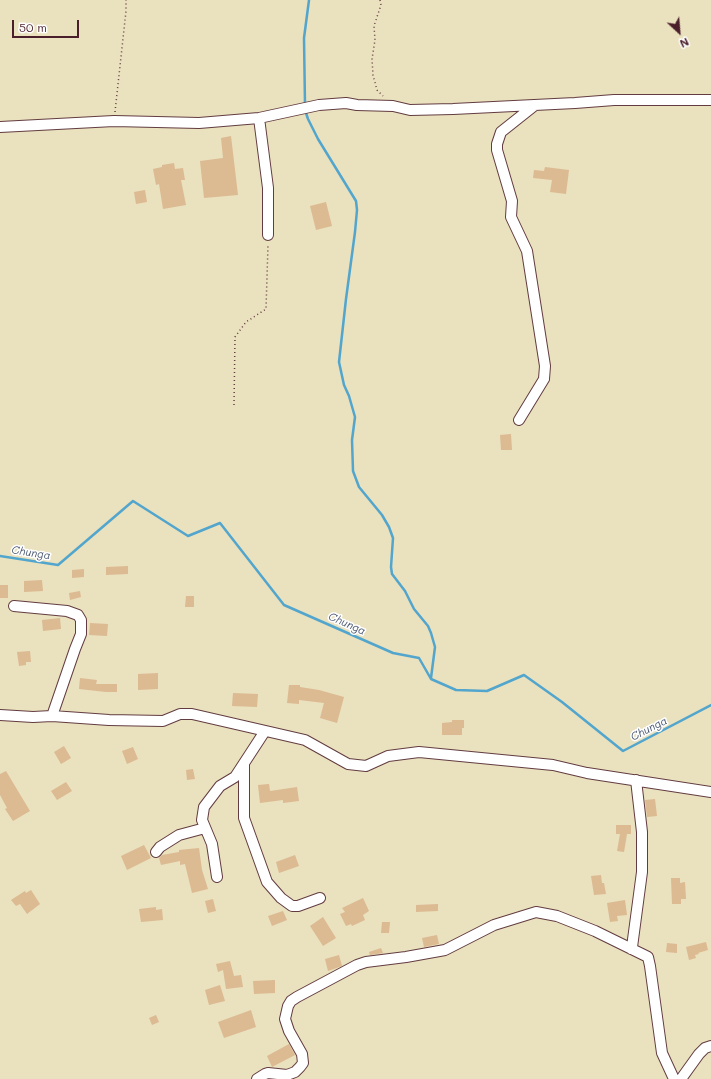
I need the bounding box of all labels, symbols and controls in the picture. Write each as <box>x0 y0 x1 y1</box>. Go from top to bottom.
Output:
scale bar <box>14 12 81 38</box>
north arrow <box>659 12 699 52</box>
text: 50 m <box>19 19 47 35</box>
text: N <box>677 35 692 52</box>
water label: Chunga <box>11 543 51 563</box>
water label: Chunga <box>326 610 368 638</box>
water label: Chunga <box>628 714 670 744</box>

